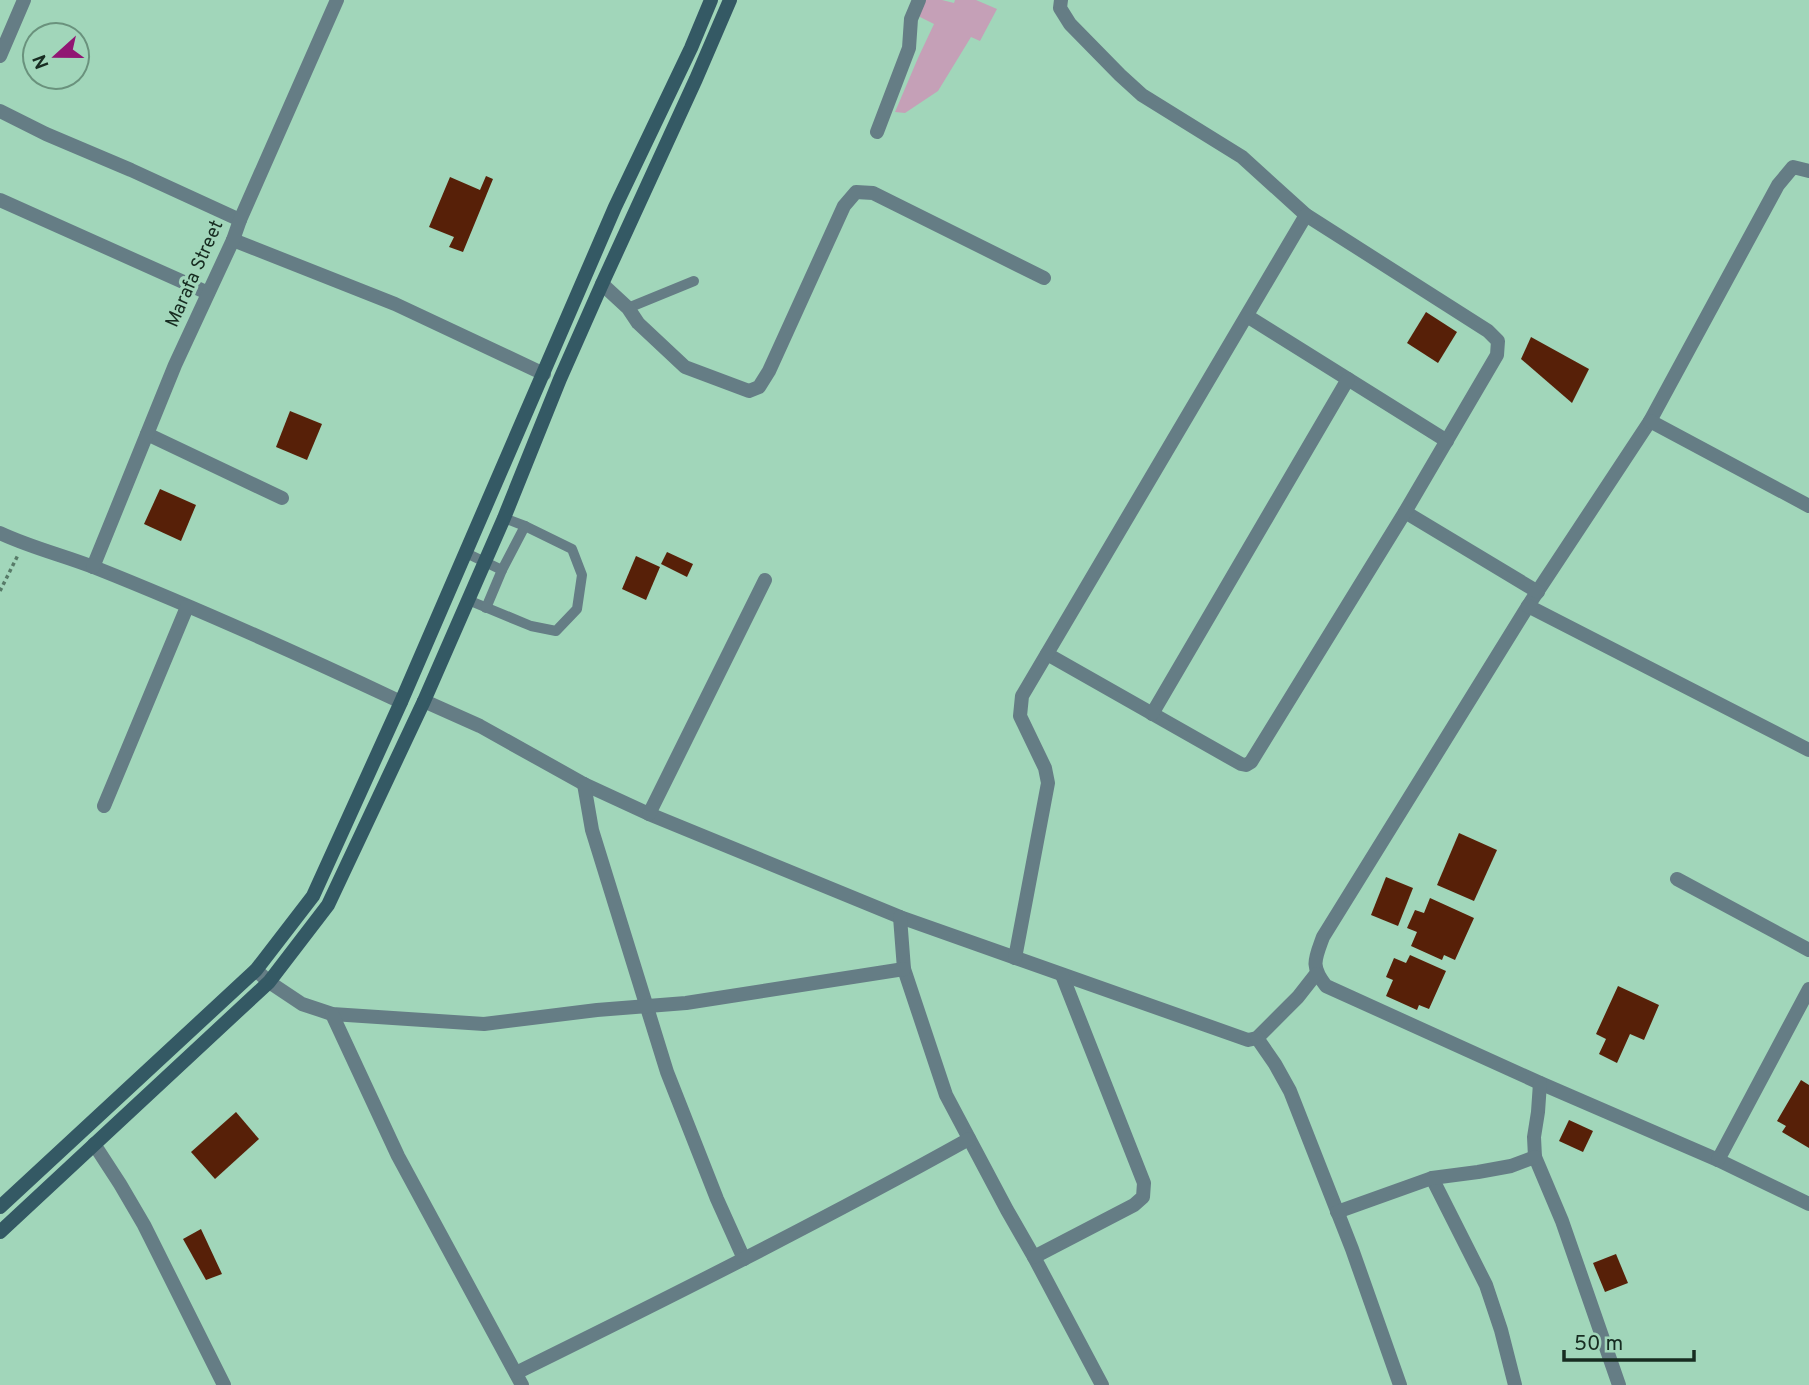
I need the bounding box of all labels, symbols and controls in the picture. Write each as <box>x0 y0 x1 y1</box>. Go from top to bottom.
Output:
north arrow <box>21 21 91 91</box>
text: N <box>28 51 56 72</box>
street label: Marafa Street <box>161 217 229 331</box>
scale bar <box>1564 1318 1694 1362</box>
text: 50 m <box>1574 1331 1623 1358</box>

